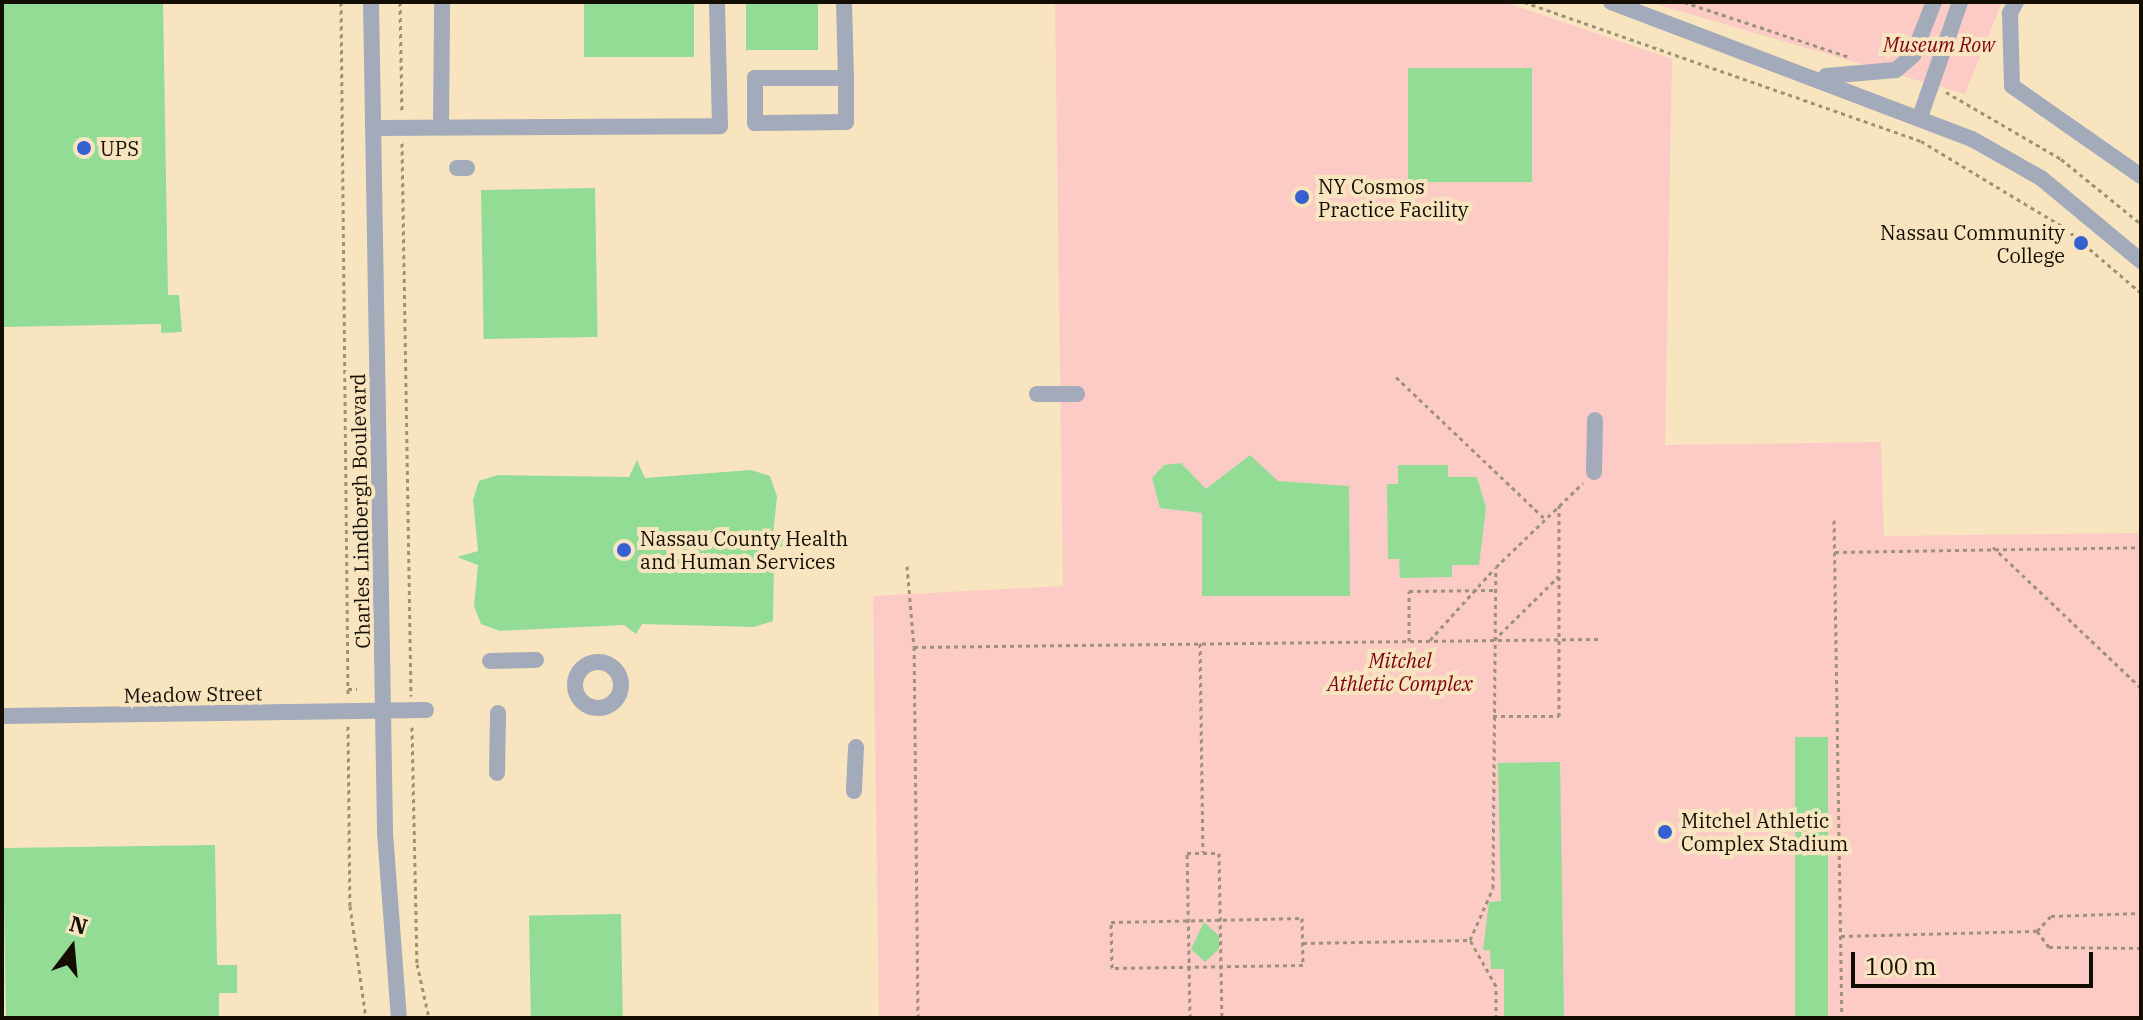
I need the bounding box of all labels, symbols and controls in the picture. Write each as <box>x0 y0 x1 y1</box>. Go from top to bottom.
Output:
park label: Museum Row <box>1883 32 1995 56</box>
place label: UPS <box>100 136 139 160</box>
marker: UPS <box>75 139 93 157</box>
place label: NY Cosmos Practice Facility <box>1318 174 1469 221</box>
marker: NY Cosmos Practice Facility <box>1293 188 1311 206</box>
place label: Nassau Community College <box>1880 220 2065 267</box>
marker: Nassau Community College <box>2072 234 2090 252</box>
street label: Charles Lindbergh Boulevard <box>346 373 374 649</box>
place label: Nassau County Health and Human Services <box>640 526 848 573</box>
marker: Nassau County Health and Human Services <box>615 541 633 559</box>
park label: Mitchel Athletic Complex <box>1327 648 1473 695</box>
street label: Meadow Street <box>123 681 263 707</box>
place label: Mitchel Athletic Complex Stadium <box>1681 808 1848 855</box>
marker: Mitchel Athletic Complex Stadium <box>1656 823 1674 841</box>
north arrow <box>32 908 112 988</box>
text: N <box>66 908 91 941</box>
scale bar <box>1855 936 2097 986</box>
text: 100 m <box>1865 950 1937 982</box>

